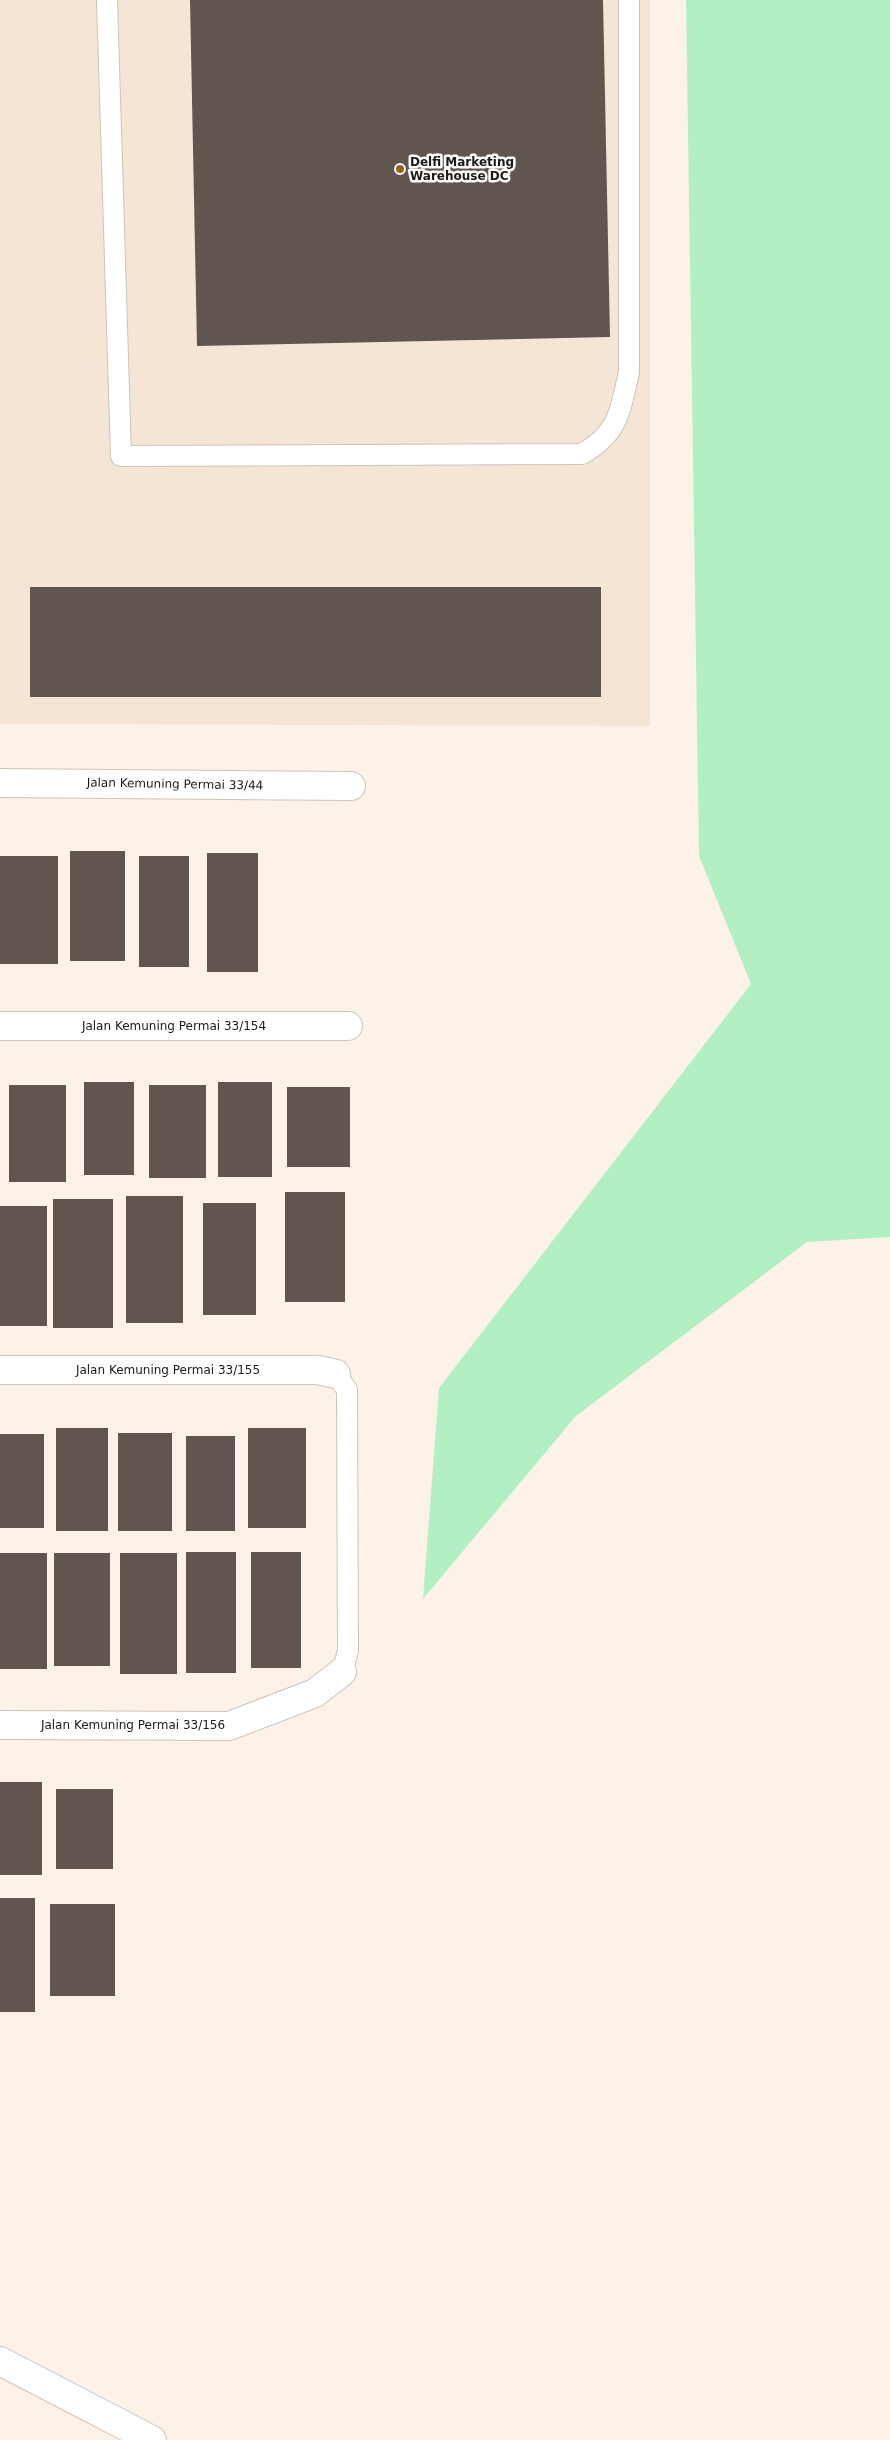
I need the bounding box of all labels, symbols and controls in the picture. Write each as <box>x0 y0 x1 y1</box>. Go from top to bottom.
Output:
place label: Delfi Marketing Warehouse DC <box>410 155 514 183</box>
marker: Delfi Marketing Warehouse DC <box>394 163 406 175</box>
street label: Jalan Kemuning Permai 33/44 <box>86 775 263 793</box>
street label: Jalan Kemuning Permai 33/154 <box>81 1019 266 1033</box>
street label: Jalan Kemuning Permai 33/155 <box>75 1363 260 1377</box>
street label: Jalan Kemuning Permai 33/156 <box>40 1718 225 1732</box>

